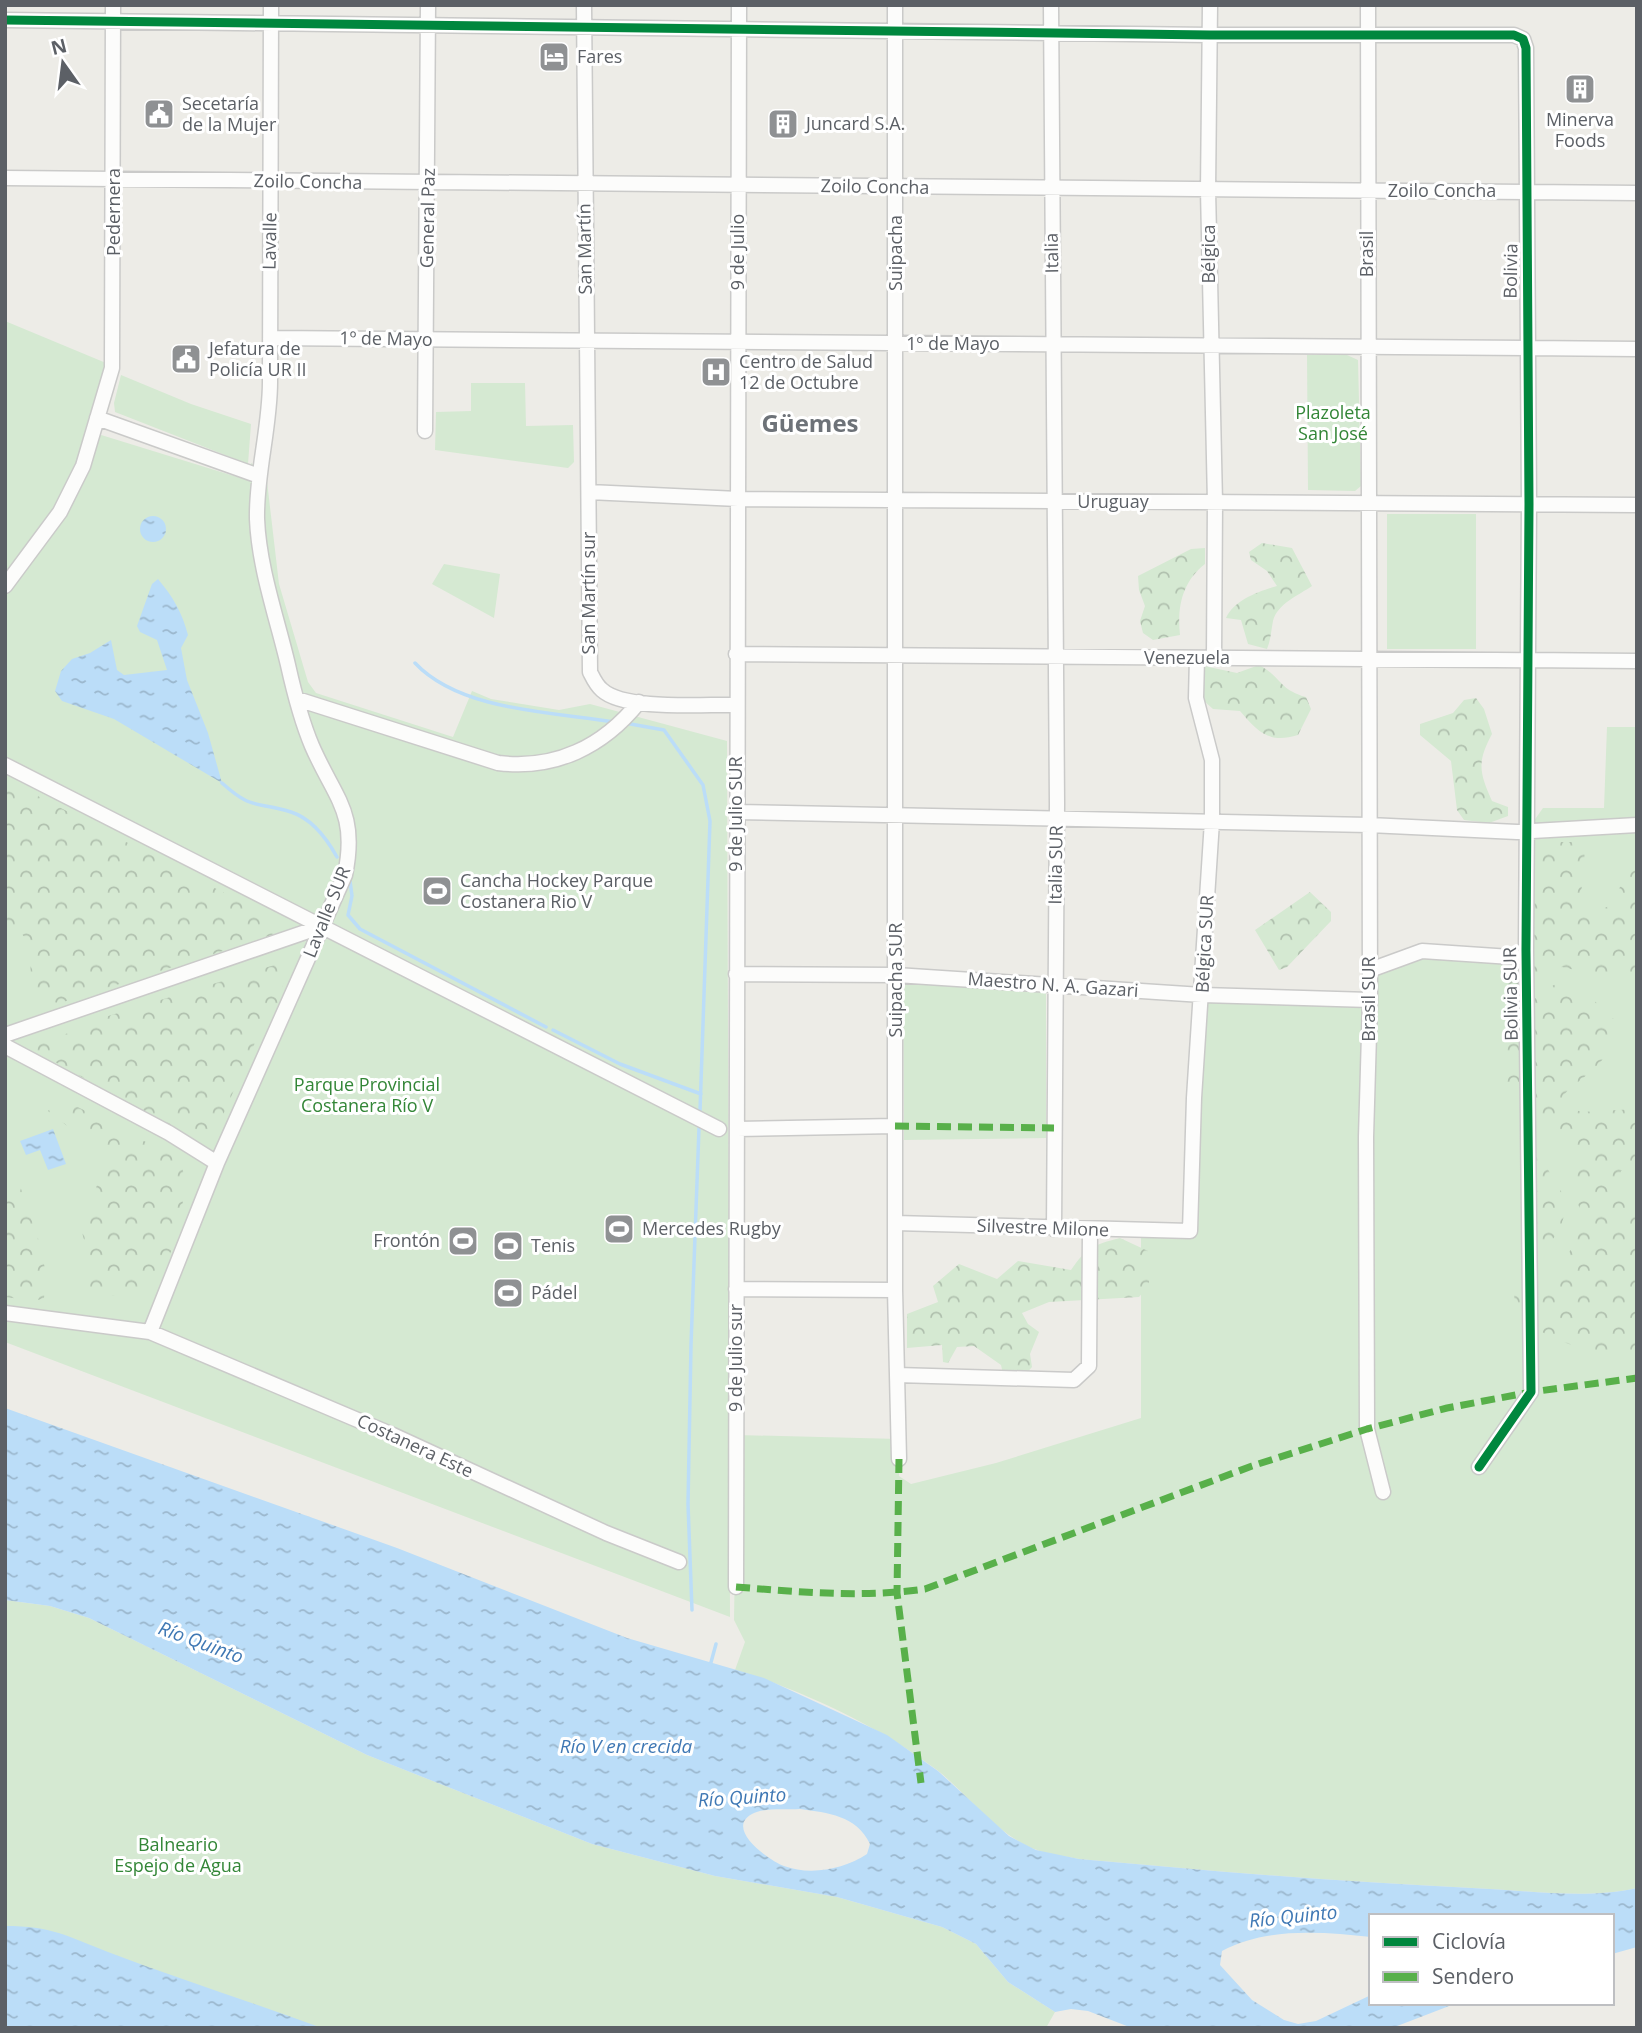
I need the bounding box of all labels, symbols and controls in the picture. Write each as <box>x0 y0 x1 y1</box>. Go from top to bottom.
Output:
north arrow <box>28 28 98 98</box>
text: N <box>48 32 70 61</box>
hotel icon: Fares <box>537 40 571 74</box>
place label: Fares <box>577 44 622 68</box>
building icon: Minerva Foods <box>1563 72 1597 106</box>
place label: Secetaría de la Mujer <box>182 91 277 136</box>
public building icon: Secetaría de la Mujer <box>142 97 176 131</box>
building icon: Juncard S.A. <box>766 107 800 141</box>
place label: Minerva Foods <box>1546 107 1614 152</box>
place label: Juncard S.A. <box>804 111 905 135</box>
street label: Pedernera <box>101 168 125 256</box>
street label: Zoilo Concha <box>254 168 363 194</box>
street label: General Paz <box>414 168 440 268</box>
street label: Zoilo Concha <box>821 173 930 199</box>
street label: Zoilo Concha <box>1388 178 1496 202</box>
street label: San Martín <box>571 203 597 295</box>
street label: Lavalle <box>256 212 282 270</box>
street label: 9 de Julio <box>725 214 749 290</box>
street label: Suipacha <box>883 215 907 291</box>
street label: Bélgica <box>1196 224 1220 284</box>
street label: Brasil <box>1354 231 1378 277</box>
street label: Italia <box>1039 233 1063 273</box>
street label: Bolivia <box>1498 243 1522 299</box>
street label: 1º de Mayo <box>339 325 433 351</box>
street label: 1º de Mayo <box>906 331 1000 355</box>
place label: Jefatura de Policía UR II <box>207 336 307 381</box>
public building icon: Jefatura de Policía UR II <box>169 342 203 376</box>
place label: Centro de Salud 12 de Octubre <box>739 349 873 394</box>
hospital icon: Centro de Salud 12 de Octubre <box>699 355 733 389</box>
park label: Plazoleta San José <box>1295 400 1371 445</box>
district label: Güemes <box>761 406 859 439</box>
street label: Uruguay <box>1077 489 1150 513</box>
street label: San Martín sur <box>576 531 600 654</box>
street label: Venezuela <box>1144 645 1230 669</box>
street label: 9 de Julio SUR <box>723 756 747 872</box>
street label: Italia SUR <box>1042 825 1068 905</box>
street label: Lavalle SUR <box>297 862 355 961</box>
place label: Cancha Hockey Parque Costanera Rio V <box>460 868 653 913</box>
sports icon: Cancha Hockey Parque Costanera Rio V <box>420 874 454 908</box>
street label: Bélgica SUR <box>1189 894 1219 994</box>
street label: Suipacha SUR <box>883 923 907 1037</box>
street label: Bolivia SUR <box>1497 947 1523 1041</box>
street label: Brasil SUR <box>1356 956 1380 1042</box>
street label: Maestro N. A. Gazari <box>967 966 1139 1002</box>
park label: Parque Provincial Costanera Río V <box>294 1072 440 1117</box>
sports icon: Mercedes Rugby <box>602 1212 636 1246</box>
street label: Silvestre Milone <box>976 1213 1110 1241</box>
place label: Mercedes Rugby <box>642 1216 782 1240</box>
sports icon: Frontón <box>446 1224 480 1258</box>
place label: Frontón <box>373 1228 440 1252</box>
sports icon: Tenis <box>491 1229 525 1263</box>
place label: Tenis <box>531 1233 575 1257</box>
sports icon: Pádel <box>491 1276 525 1310</box>
place label: Pádel <box>531 1280 578 1304</box>
street label: 9 de Julio sur <box>723 1303 747 1412</box>
street label: Costanera Este <box>354 1408 477 1482</box>
water label: Río Quinto <box>155 1615 247 1669</box>
water label: Río V en crecida <box>560 1733 693 1759</box>
water label: Río Quinto <box>697 1781 787 1813</box>
park label: Balneario Espejo de Agua <box>114 1832 242 1877</box>
water label: Río Quinto <box>1248 1898 1338 1934</box>
legend <box>1369 1914 1614 2005</box>
text: Ciclovía <box>1432 1927 1506 1955</box>
text: Sendero <box>1432 1962 1514 1990</box>

